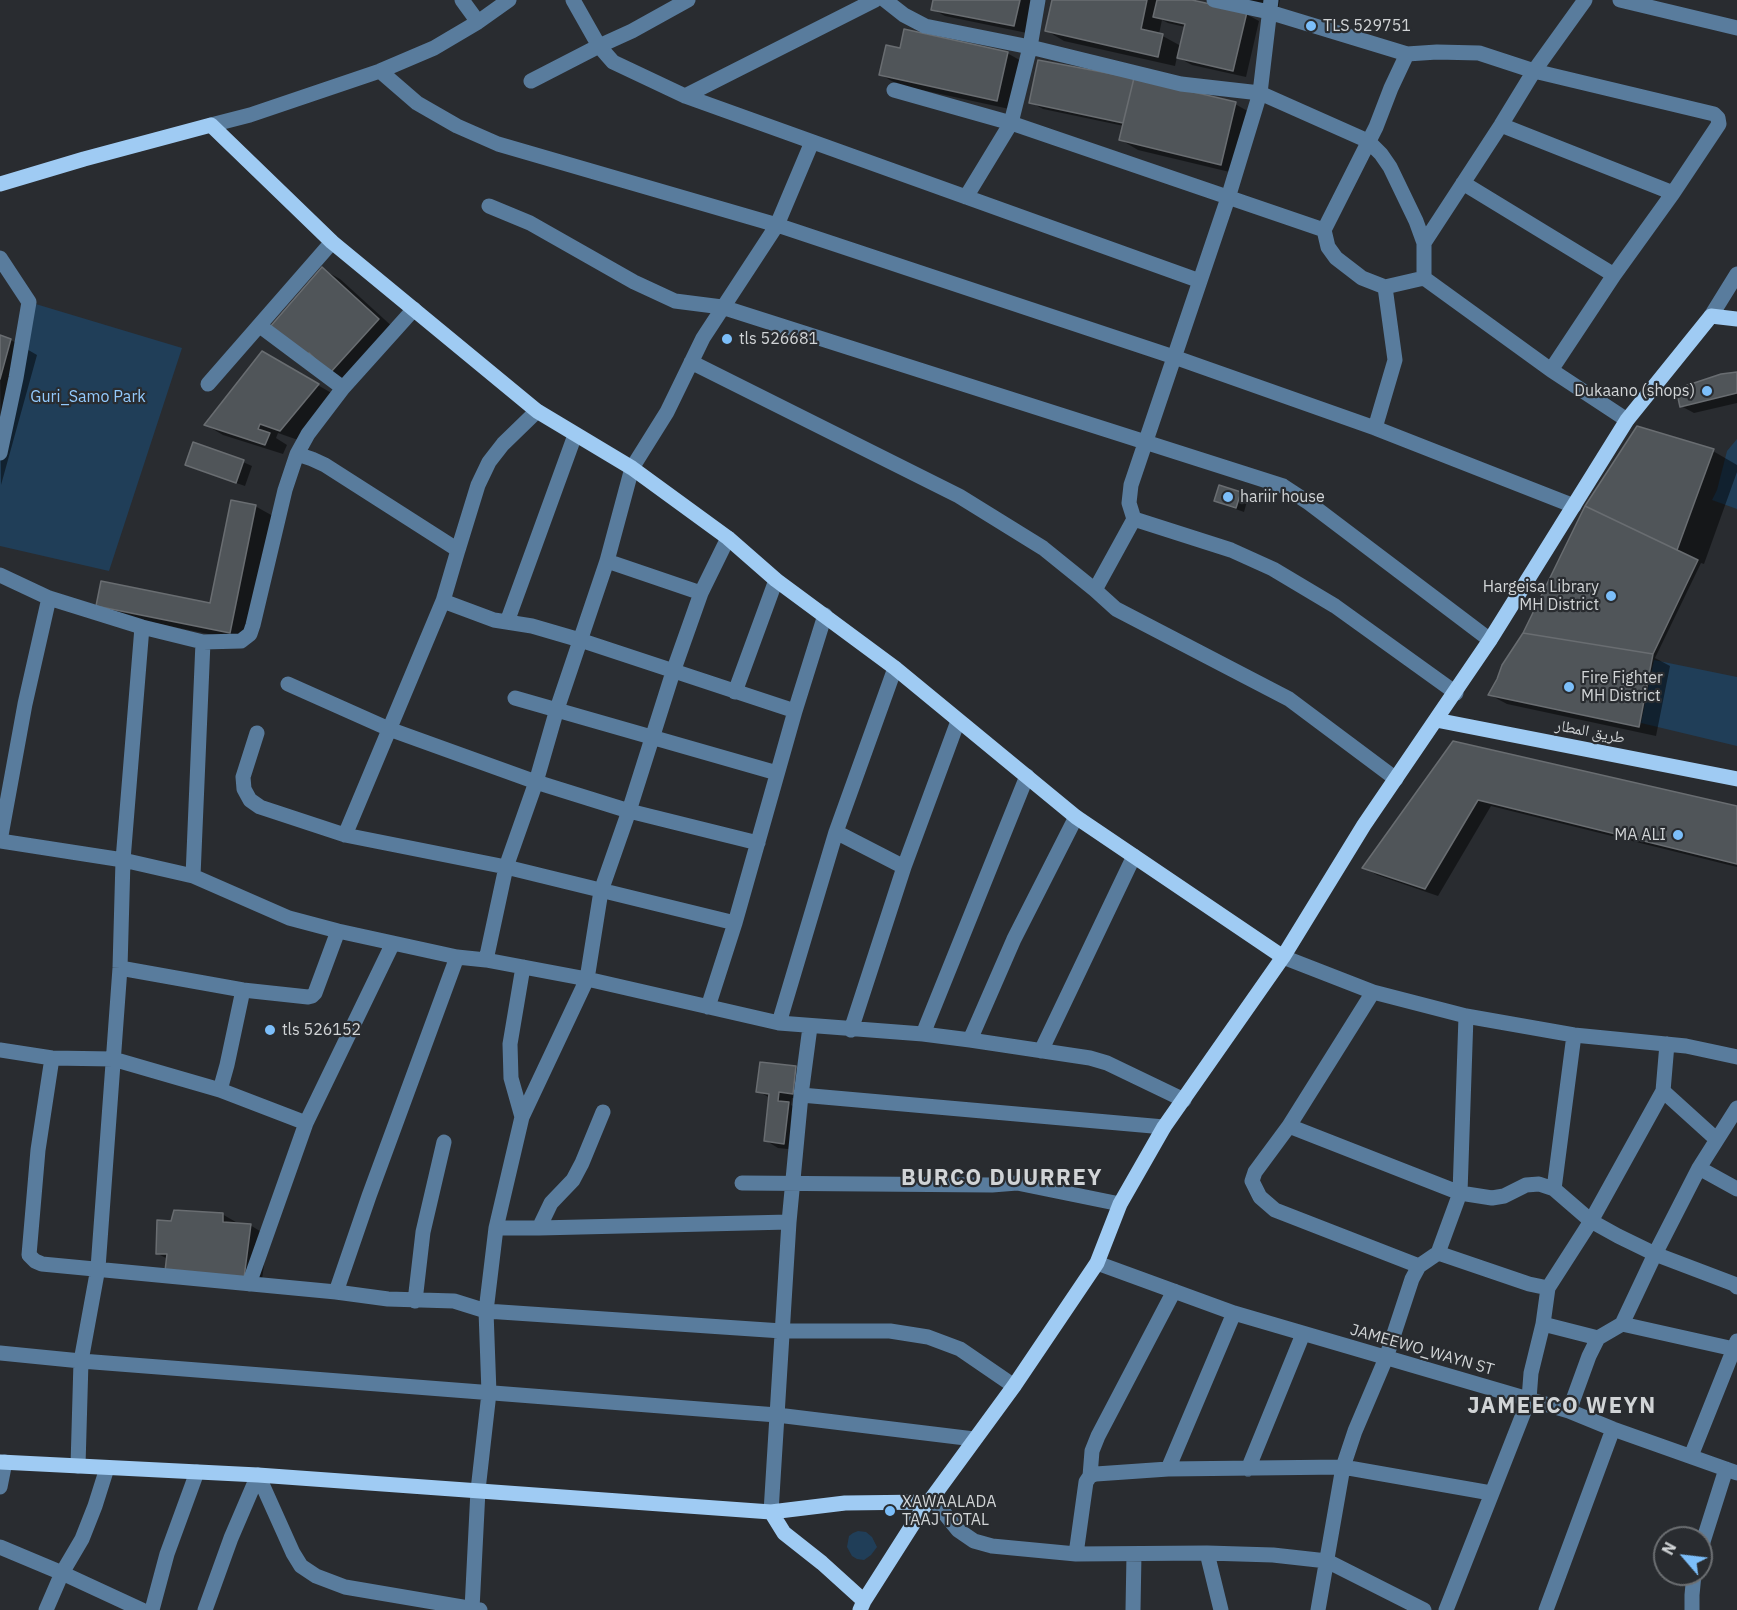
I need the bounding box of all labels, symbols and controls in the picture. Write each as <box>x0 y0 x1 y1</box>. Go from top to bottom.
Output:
place label: TLS 529751 <box>1323 16 1411 36</box>
marker: TLS 529751 <box>1304 19 1318 33</box>
place label: tls 526681 <box>739 329 818 349</box>
marker: tls 526681 <box>720 332 734 346</box>
place label: Dukaano (shops) <box>1574 381 1695 401</box>
marker: Dukaano (shops) <box>1700 384 1714 398</box>
park label: Guri_Samo Park <box>30 387 146 407</box>
place label: hariir house <box>1240 487 1325 507</box>
marker: hariir house <box>1221 490 1235 504</box>
place label: Hargeisa Library MH District <box>1483 577 1599 615</box>
marker: Hargeisa Library MH District <box>1604 589 1618 603</box>
place label: Fire Fighter MH District <box>1581 668 1663 706</box>
marker: Fire Fighter MH District <box>1562 680 1576 694</box>
street label: طريق المطار <box>1553 716 1627 748</box>
place label: MA ALI <box>1614 825 1666 845</box>
marker: MA ALI <box>1671 828 1685 842</box>
place label: tls 526152 <box>282 1020 361 1040</box>
marker: tls 526152 <box>263 1023 277 1037</box>
district label: BURCO DUURREY <box>901 1166 1103 1192</box>
street label: JAMEEWO_WAYN ST <box>1348 1320 1496 1380</box>
district label: JAMEECO WEYN <box>1467 1394 1657 1420</box>
place label: XAWAALADA TAAJ TOTAL <box>902 1492 996 1530</box>
marker: XAWAALADA TAAJ TOTAL <box>883 1504 897 1518</box>
north arrow <box>1653 1526 1713 1586</box>
text: N <box>1657 1539 1680 1558</box>

